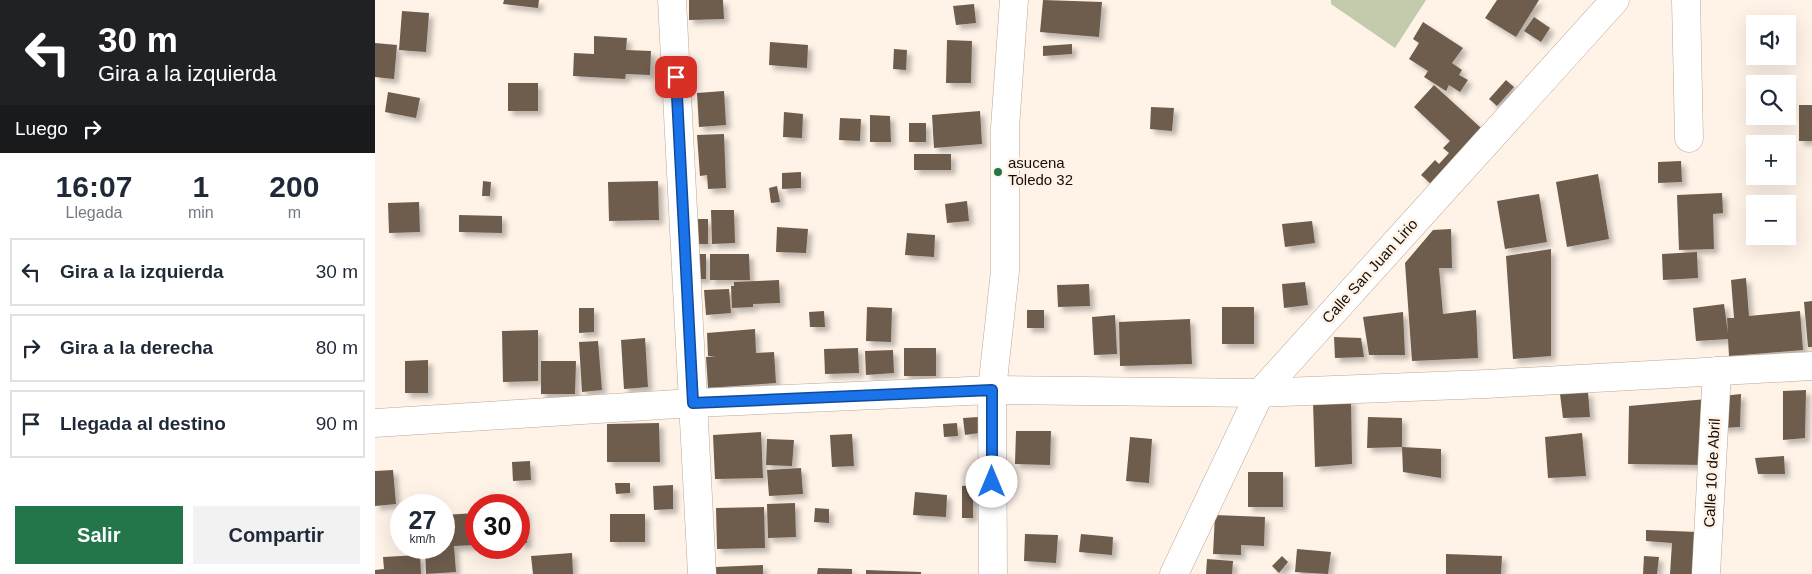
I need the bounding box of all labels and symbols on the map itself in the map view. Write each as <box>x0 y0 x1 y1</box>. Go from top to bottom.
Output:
pin <box>655 56 697 98</box>
place label: asucena Toledo 32 <box>1008 154 1073 188</box>
marker: asucena Toledo 32 <box>992 166 1004 178</box>
street label: Calle San Juan Lirio <box>1318 215 1421 326</box>
street label: Calle 10 de Abril <box>1700 418 1723 528</box>
position arrow <box>965 455 1017 507</box>
speed limit sign: 30 <box>465 494 530 559</box>

